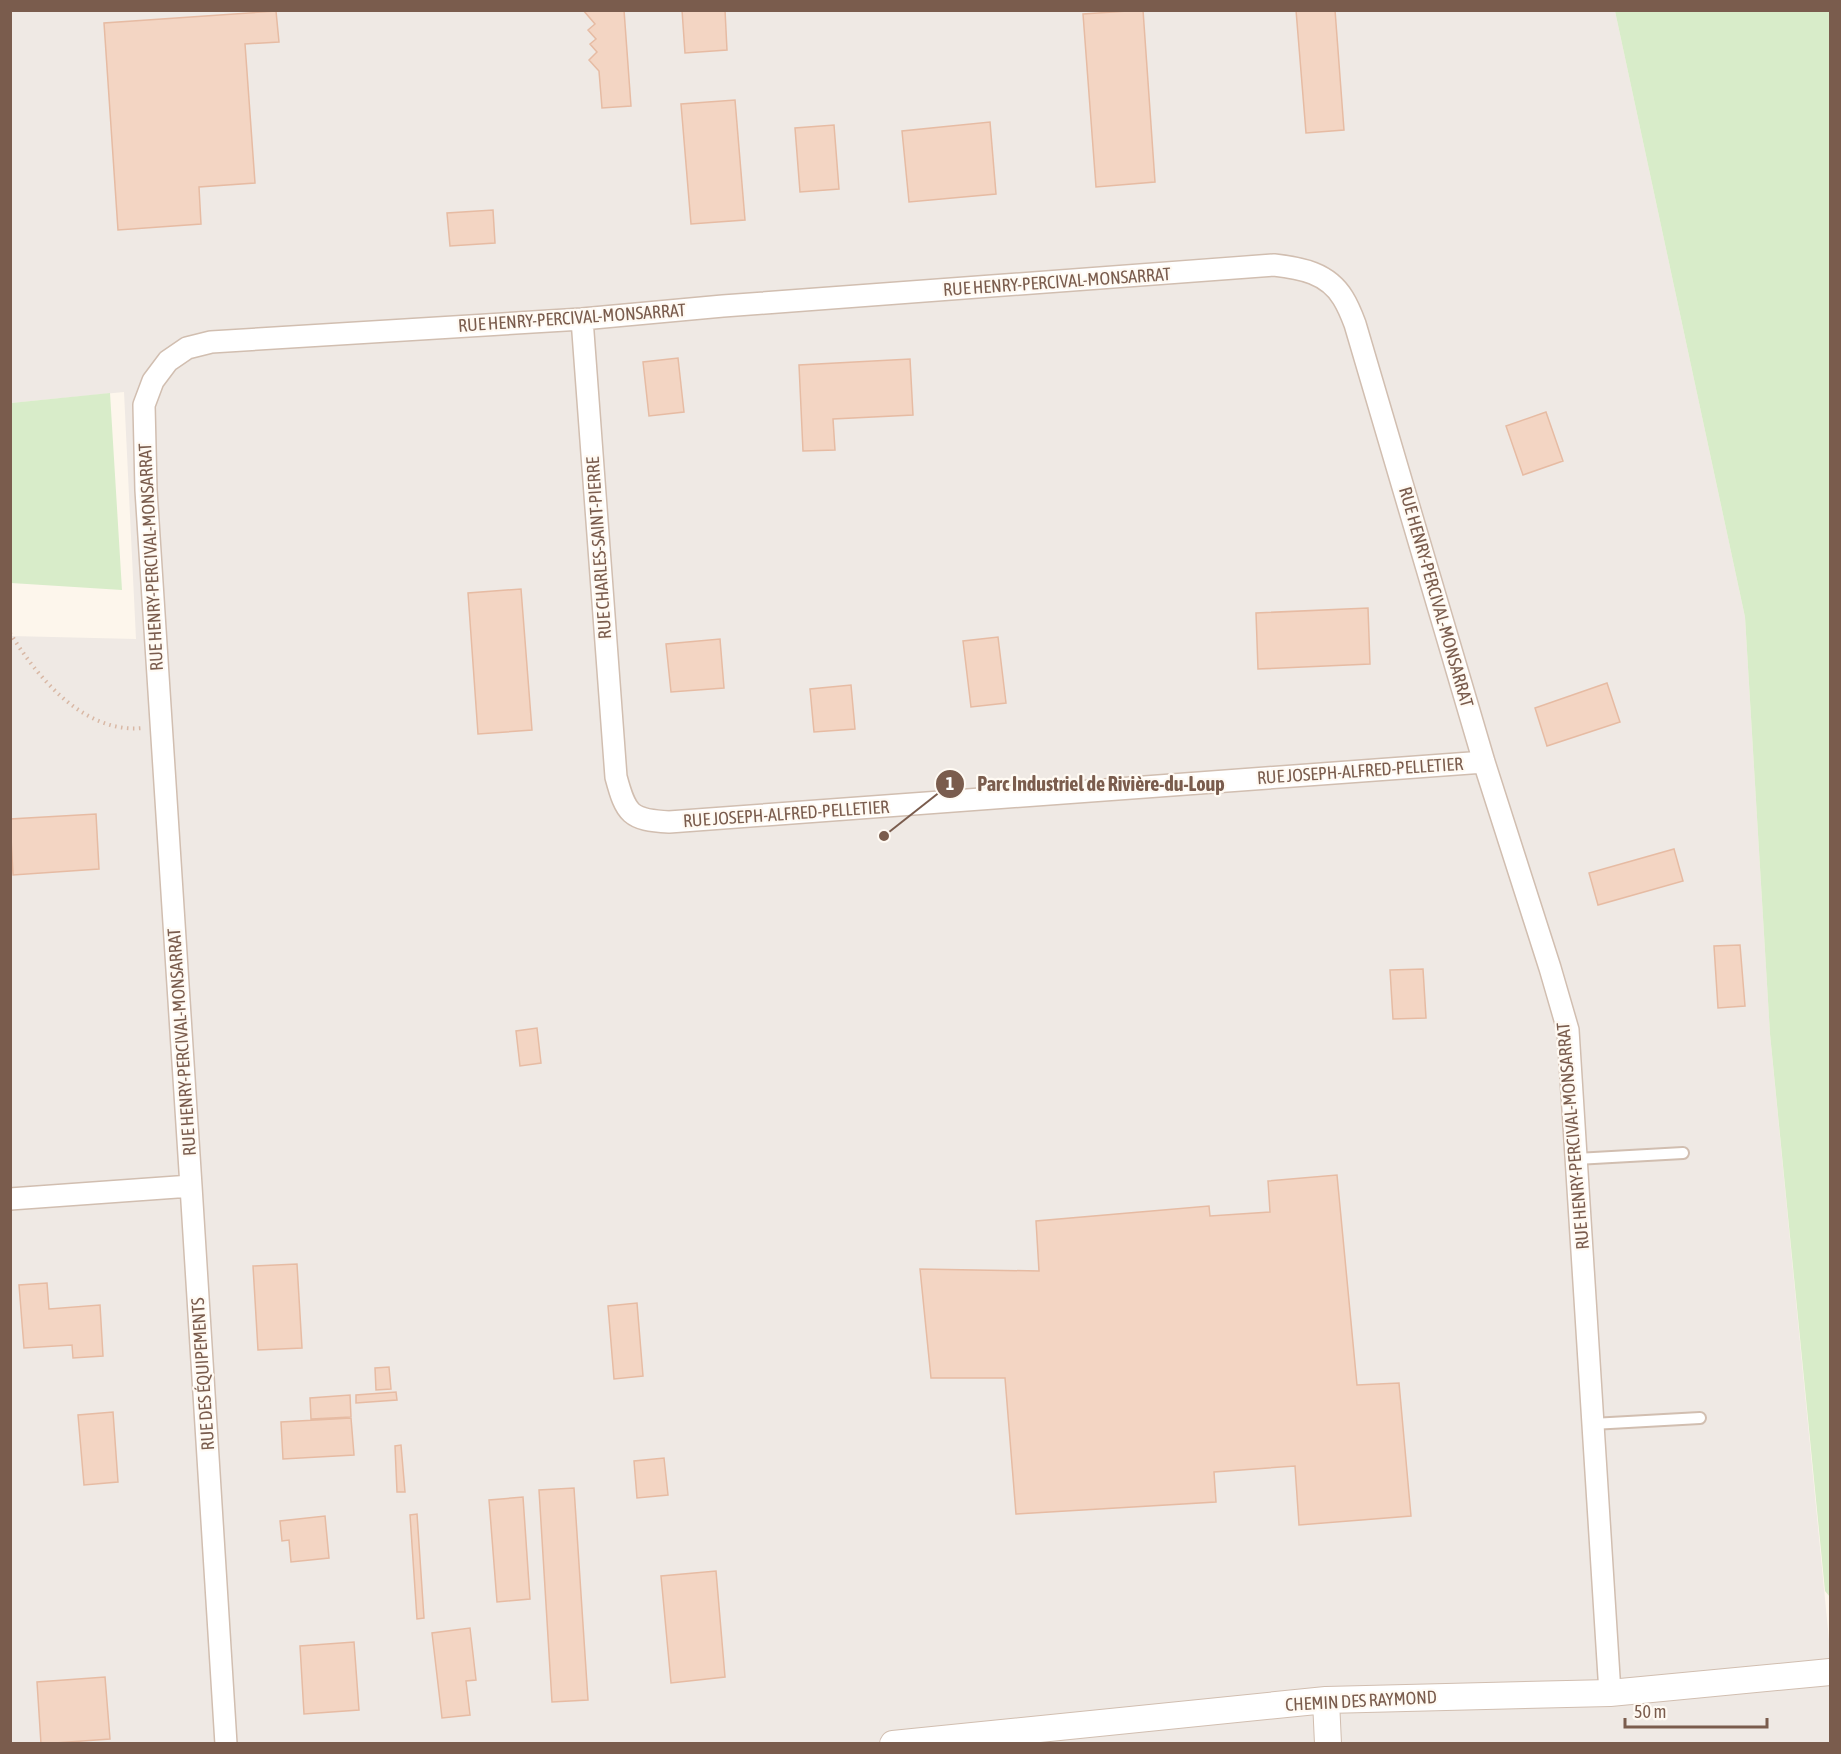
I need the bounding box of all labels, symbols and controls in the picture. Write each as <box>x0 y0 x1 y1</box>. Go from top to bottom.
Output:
street label: RUE HENRY-PERCIVAL-MONSARRAT <box>942 263 1172 300</box>
street label: RUE HENRY-PERCIVAL-MONSARRAT <box>457 299 687 336</box>
street label: RUE HENRY-PERCIVAL-MONSARRAT <box>134 442 167 672</box>
street label: RUE CHARLES-SAINT-PIERRE <box>582 456 615 640</box>
street label: RUE HENRY-PERCIVAL-MONSARRAT <box>1395 484 1478 710</box>
street label: RUE JOSEPH-ALFRED-PELLETIER <box>1256 753 1464 788</box>
callout: Parc Industriel de Rivière-du-Loup <box>935 765 1236 803</box>
text: Parc Industriel de Rivière-du-Loup <box>977 772 1225 795</box>
text: 1 <box>946 773 954 794</box>
street label: RUE JOSEPH-ALFRED-PELLETIER <box>682 796 890 831</box>
street label: RUE HENRY-PERCIVAL-MONSARRAT <box>163 927 200 1157</box>
street label: RUE HENRY-PERCIVAL-MONSARRAT <box>1552 1021 1593 1251</box>
street label: RUE DES ÉQUIPEMENTS <box>187 1296 218 1451</box>
street label: CHEMIN DES RAYMOND <box>1285 1686 1437 1715</box>
scale bar <box>1625 1691 1768 1729</box>
text: 50 m <box>1634 1701 1666 1722</box>

